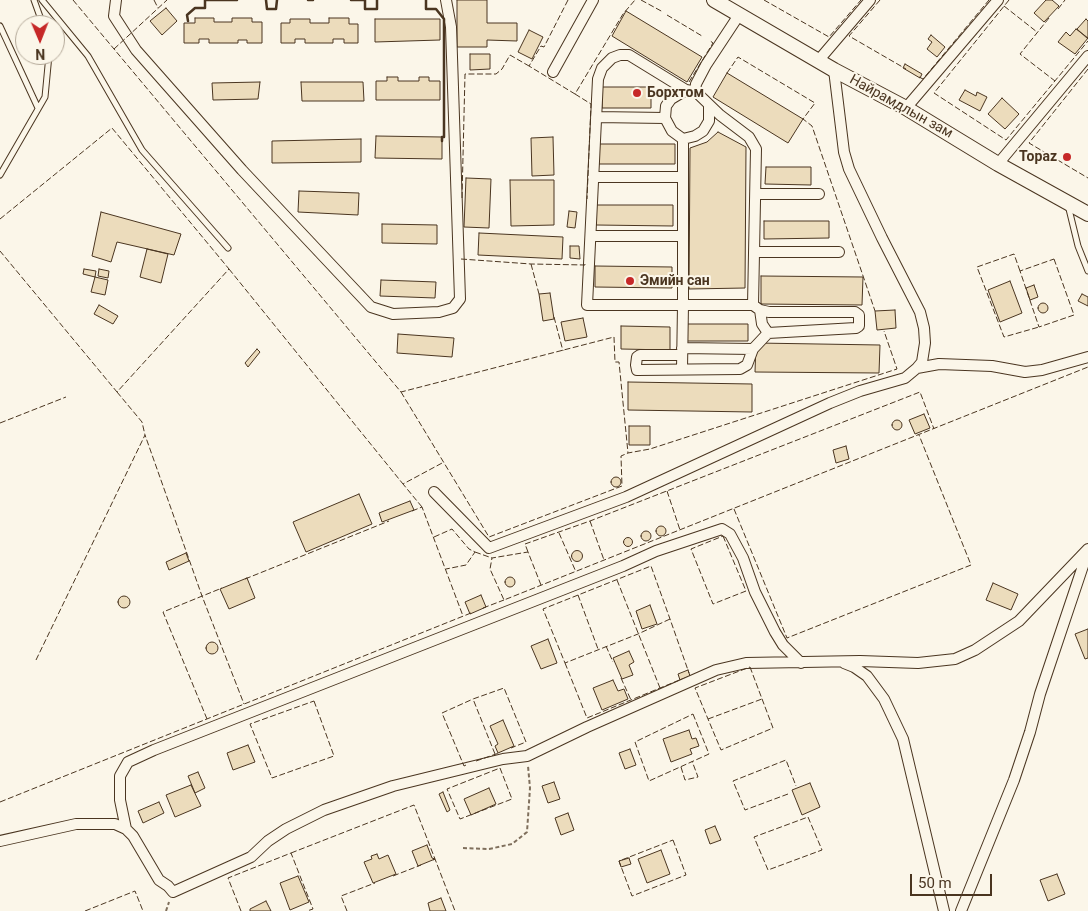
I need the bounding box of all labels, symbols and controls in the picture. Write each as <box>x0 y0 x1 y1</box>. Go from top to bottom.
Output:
north arrow <box>15 15 65 65</box>
text: N <box>35 46 45 62</box>
street label: Найрамдлын зам <box>846 72 956 142</box>
place label: Борхтом <box>647 85 704 101</box>
marker: Борхтом <box>631 87 643 99</box>
place label: Topaz <box>1019 149 1057 165</box>
marker: Topaz <box>1061 151 1073 163</box>
place label: Эмийн сан <box>640 273 710 289</box>
marker: Эмийн сан <box>624 275 636 287</box>
scale bar <box>913 864 996 896</box>
text: 50 m <box>918 874 952 892</box>

